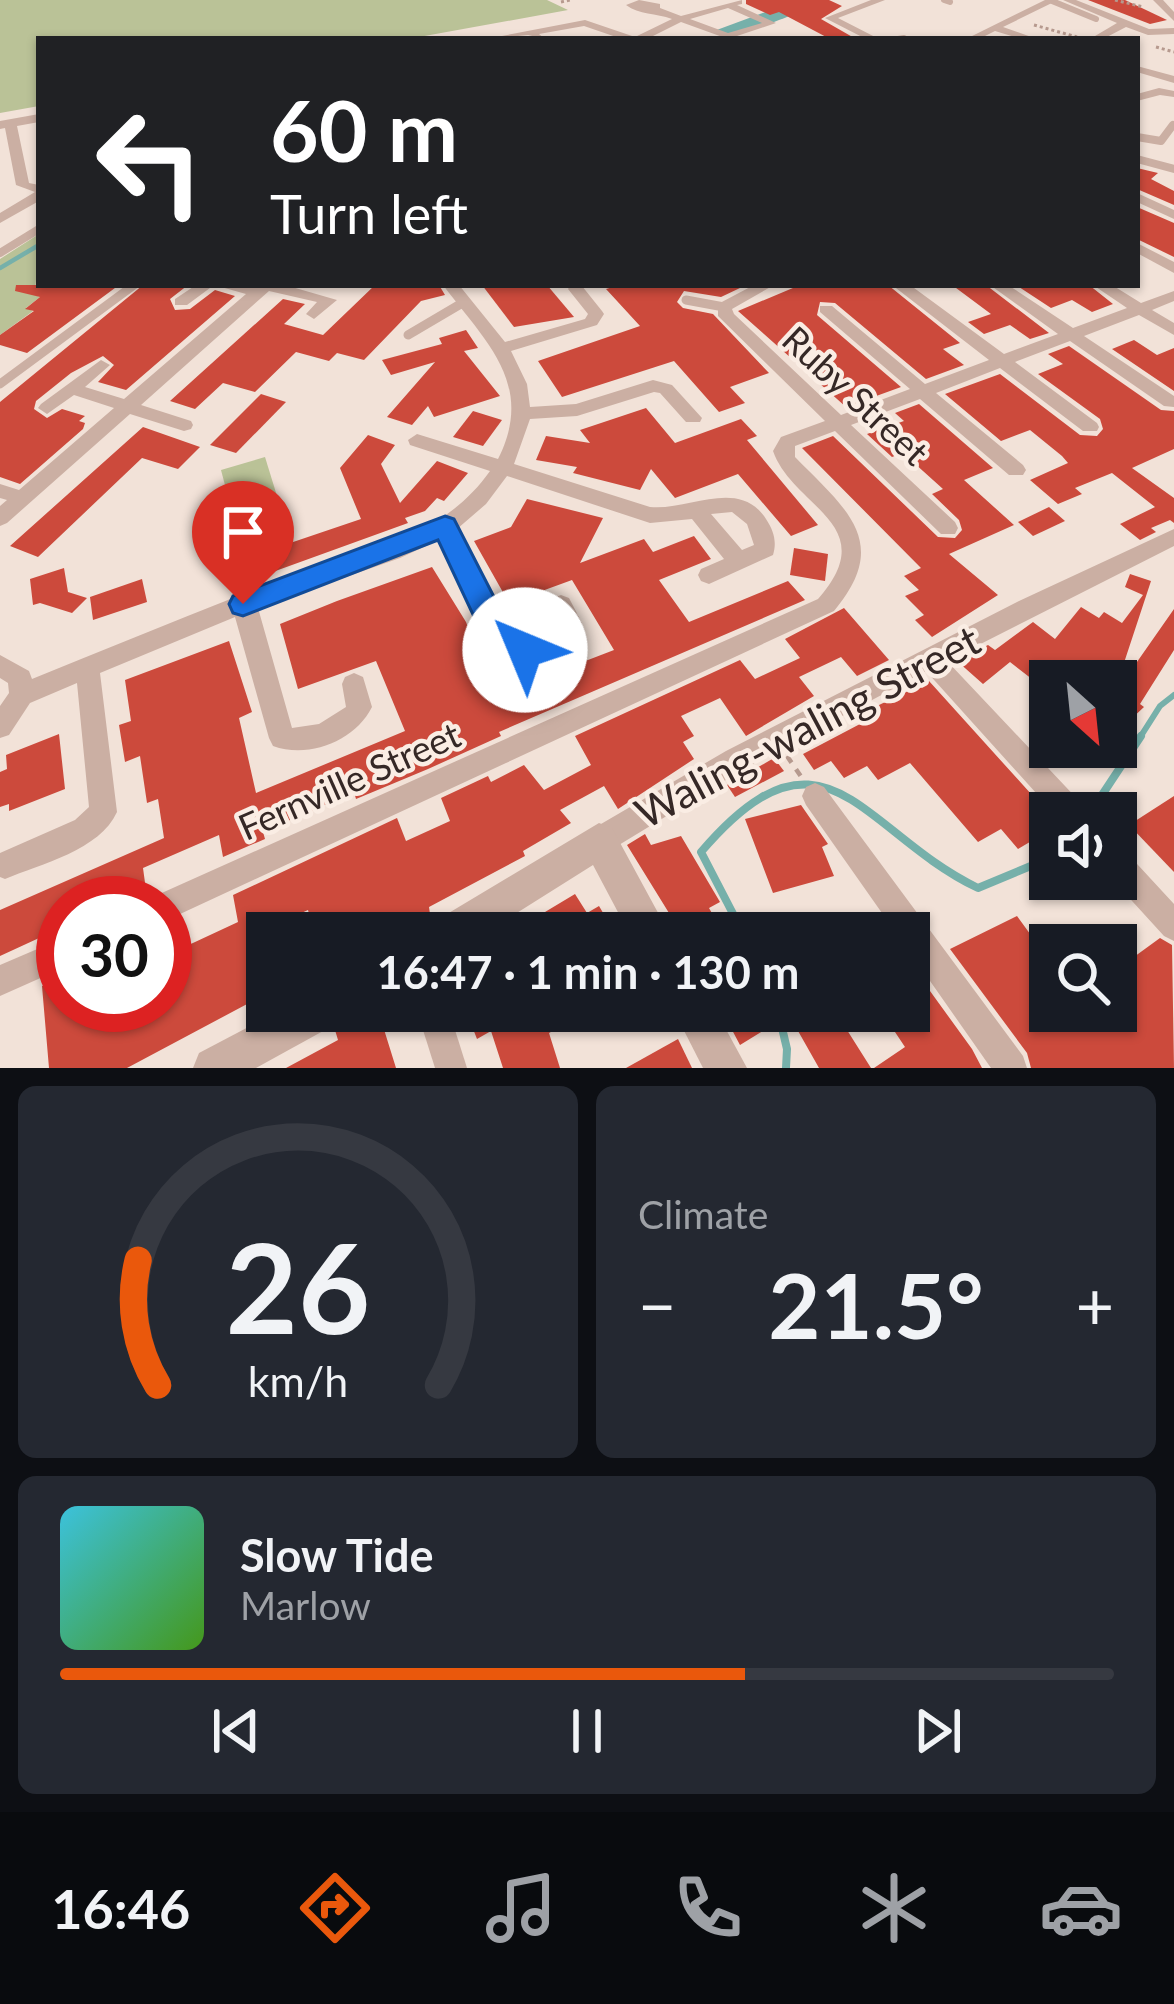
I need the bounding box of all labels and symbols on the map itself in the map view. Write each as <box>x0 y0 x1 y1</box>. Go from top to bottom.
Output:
street label: Ruby Street <box>774 316 938 474</box>
pin <box>192 481 294 604</box>
position arrow <box>462 587 588 713</box>
street label: Waling-waling Street <box>626 614 988 838</box>
north arrow <box>1029 660 1137 768</box>
street label: Fernville Street <box>231 711 467 848</box>
speed limit sign: 30 <box>36 876 192 1032</box>

